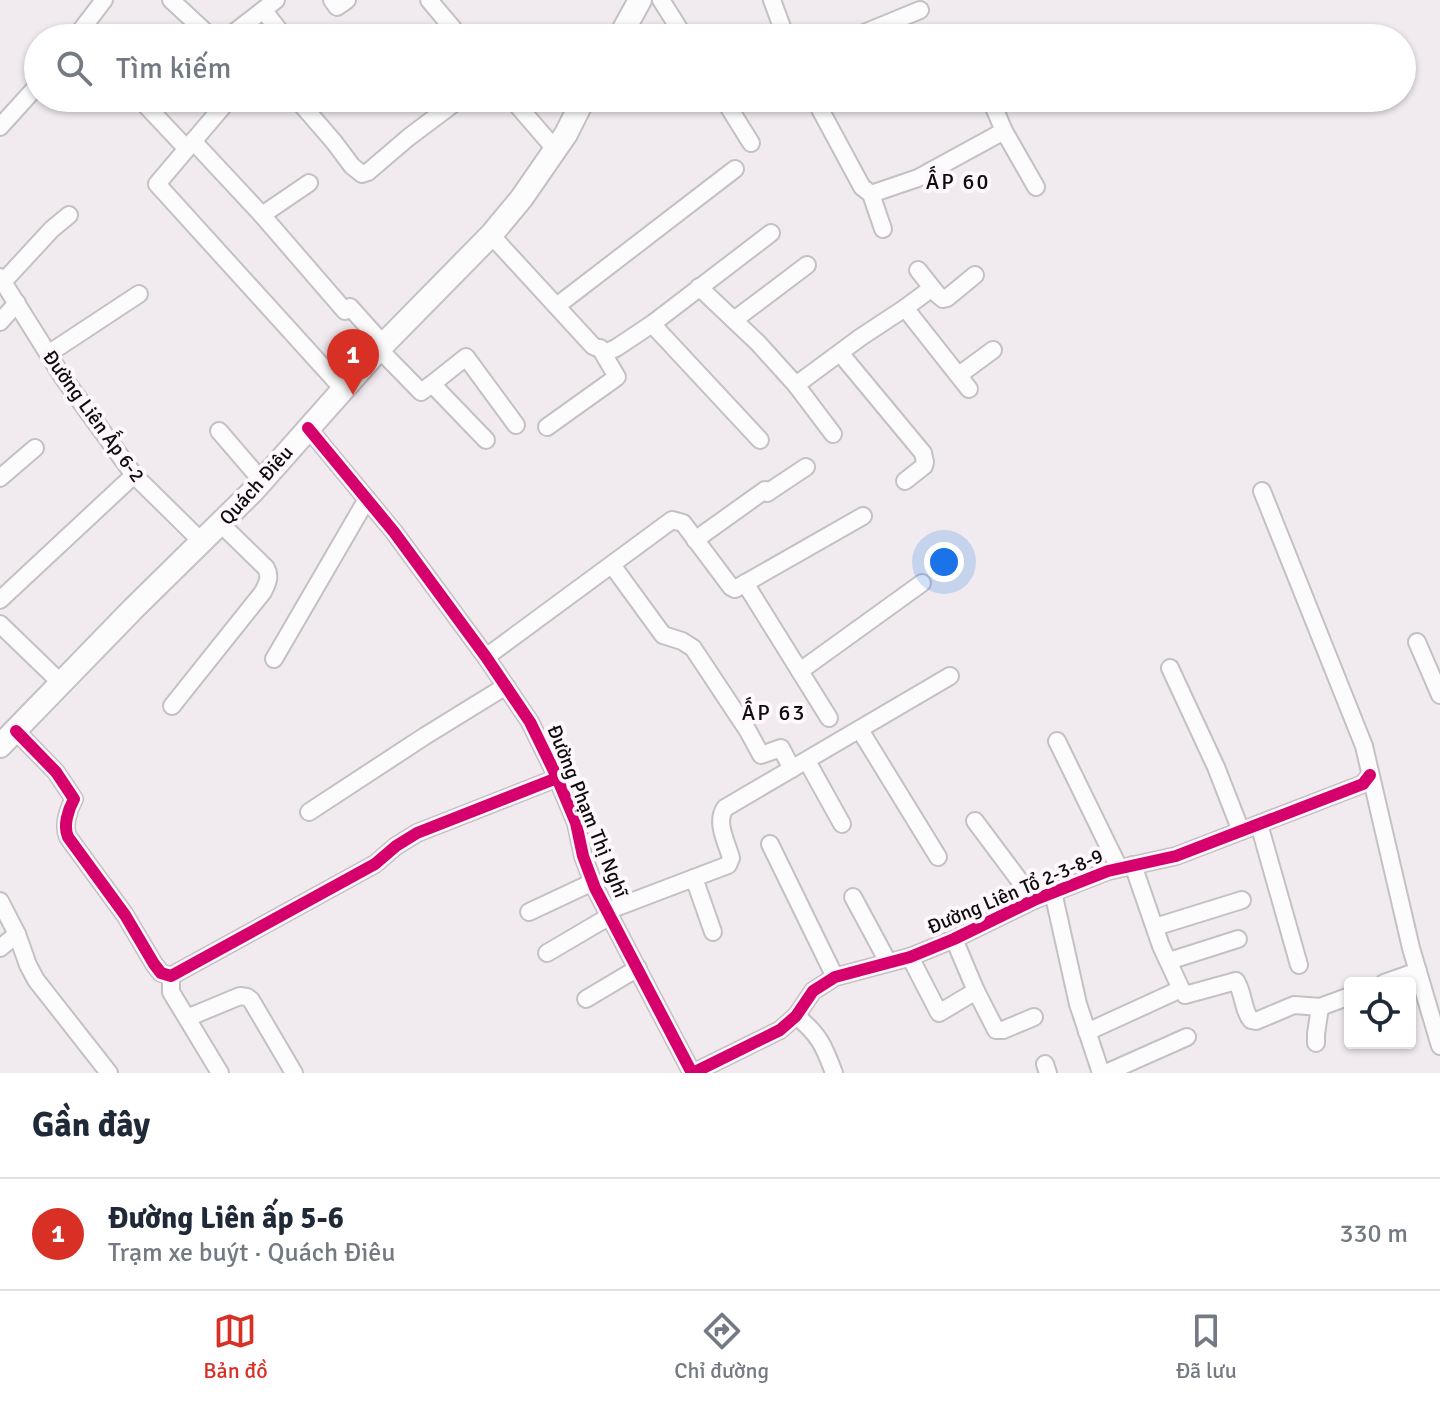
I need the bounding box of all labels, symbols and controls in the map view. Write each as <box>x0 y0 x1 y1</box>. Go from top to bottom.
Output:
search box <box>24 24 1416 112</box>
icon: search <box>52 46 96 90</box>
text: Tìm kiếm <box>116 50 231 87</box>
district label: ẤP 60 <box>926 165 990 195</box>
pin: 1 <box>327 329 379 395</box>
street label: Đường Liên Ấp 6-2 <box>37 344 152 487</box>
street label: Quách Điêu <box>214 440 299 530</box>
your location <box>924 542 964 582</box>
district label: ẤP 63 <box>742 696 806 726</box>
street label: Đường Phạm Thị Nghĩ <box>541 721 634 902</box>
street label: Đường Liên Tổ 2-3-8-9 <box>924 843 1107 940</box>
map controls <box>1344 977 1416 1049</box>
button: locate <box>1344 977 1416 1049</box>
text: Gần đây <box>32 1104 150 1146</box>
text: Đường Liên ấp 5-6 <box>108 1200 344 1237</box>
text: 1 <box>51 1218 65 1250</box>
text: 330 m <box>1339 1218 1408 1250</box>
text: Trạm xe buýt · Quách Điêu <box>108 1237 396 1269</box>
tab: Bản đồ <box>203 1309 268 1384</box>
tab: Chỉ đường <box>674 1309 769 1384</box>
tab: Đã lưu <box>1176 1309 1237 1384</box>

